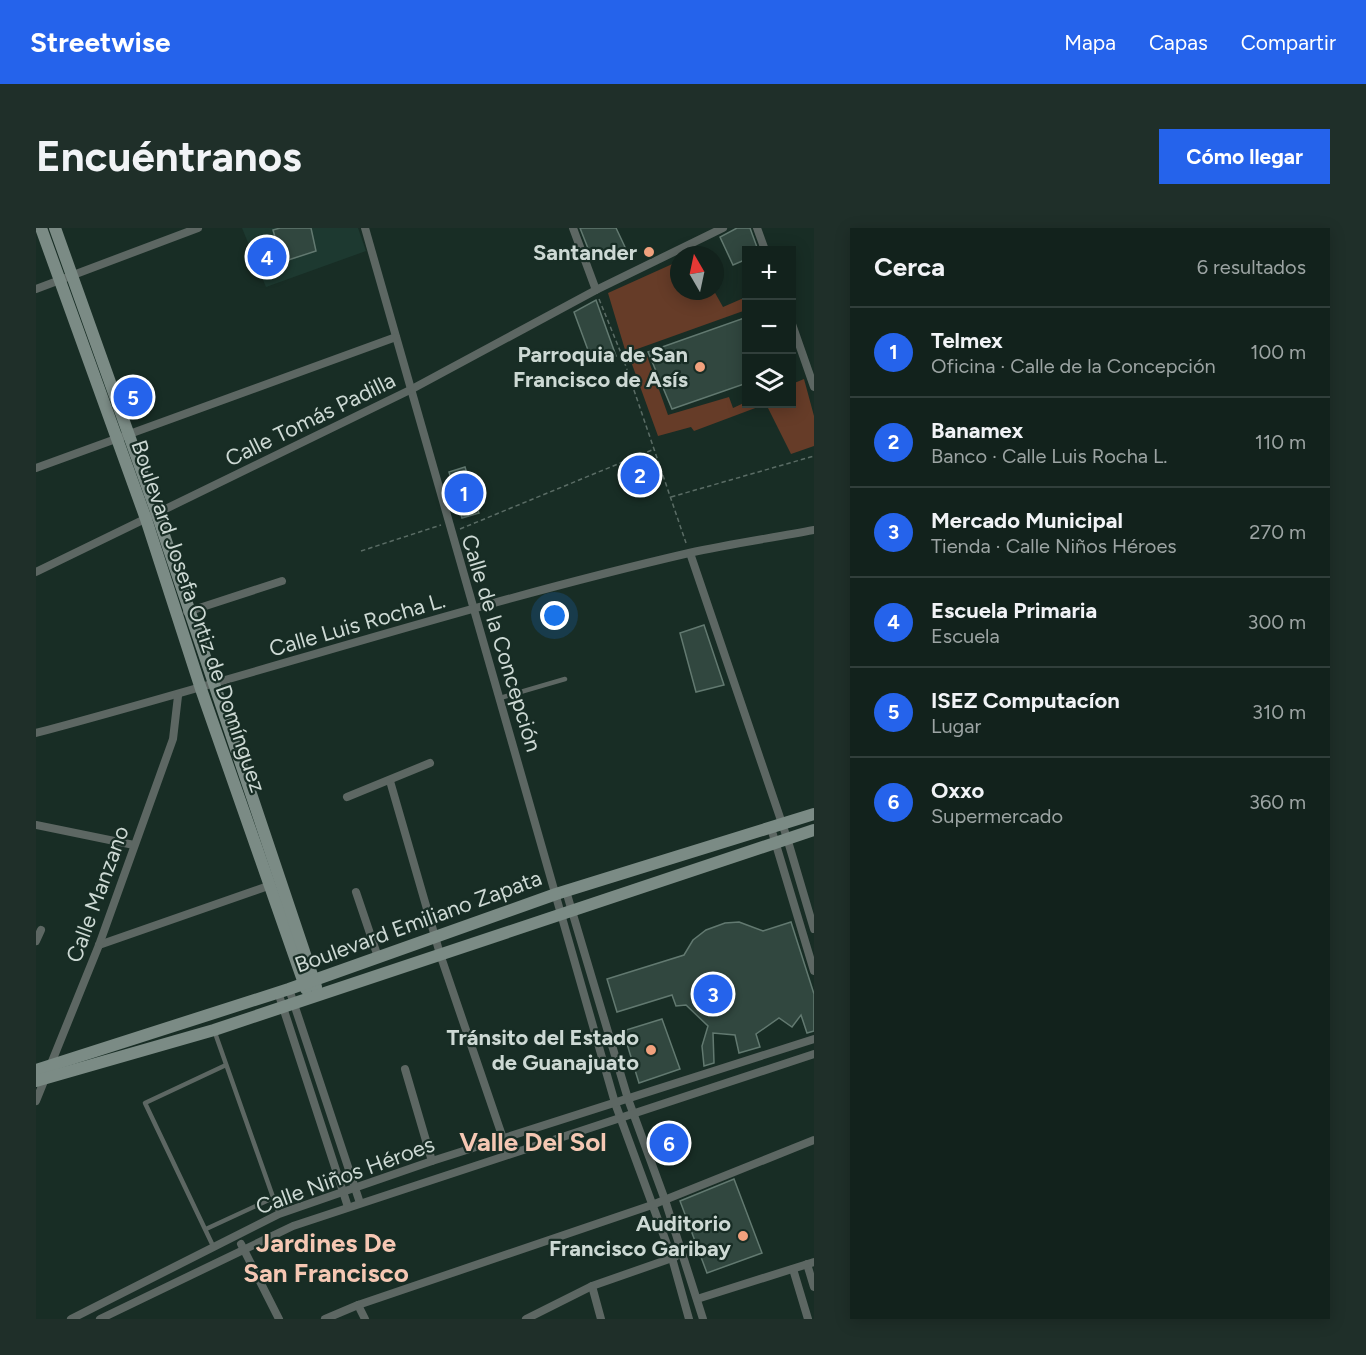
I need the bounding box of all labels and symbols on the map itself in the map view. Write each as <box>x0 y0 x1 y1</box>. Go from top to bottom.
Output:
pin: 4 <box>248 234 286 279</box>
place label: Santander <box>533 239 638 266</box>
marker: Santander <box>642 245 656 259</box>
north arrow <box>670 246 724 300</box>
place label: Parroquia de San Francisco de Asís <box>513 341 688 393</box>
marker: Parroquia de San Francisco de Asís <box>693 360 707 374</box>
street label: Calle Tomás Padilla <box>221 367 400 472</box>
pin: 5 <box>114 374 152 420</box>
street label: Boulevard Josefa Ortiz de Domínguez <box>125 436 272 796</box>
pin: 2 <box>620 452 660 498</box>
pin: 1 <box>444 470 484 516</box>
street label: Calle de la Concepción <box>456 531 547 755</box>
street label: Calle Luis Rocha L. <box>266 586 448 663</box>
your location <box>540 601 569 630</box>
street label: Calle Manzano <box>60 822 135 966</box>
street label: Boulevard Emiliano Zapata <box>291 864 545 979</box>
pin: 3 <box>694 972 732 1017</box>
place label: Tránsito del Estado de Guanajuato <box>446 1024 639 1076</box>
marker: Tránsito del Estado de Guanajuato <box>644 1043 658 1057</box>
pin: 6 <box>650 1120 688 1166</box>
district label: Valle Del Sol <box>459 1126 607 1158</box>
street label: Calle Niños Héroes <box>252 1131 438 1220</box>
place label: Auditorio Francisco Garibay <box>549 1210 731 1262</box>
district label: Jardines De San Francisco <box>243 1227 409 1289</box>
marker: Auditorio Francisco Garibay <box>736 1229 750 1243</box>

